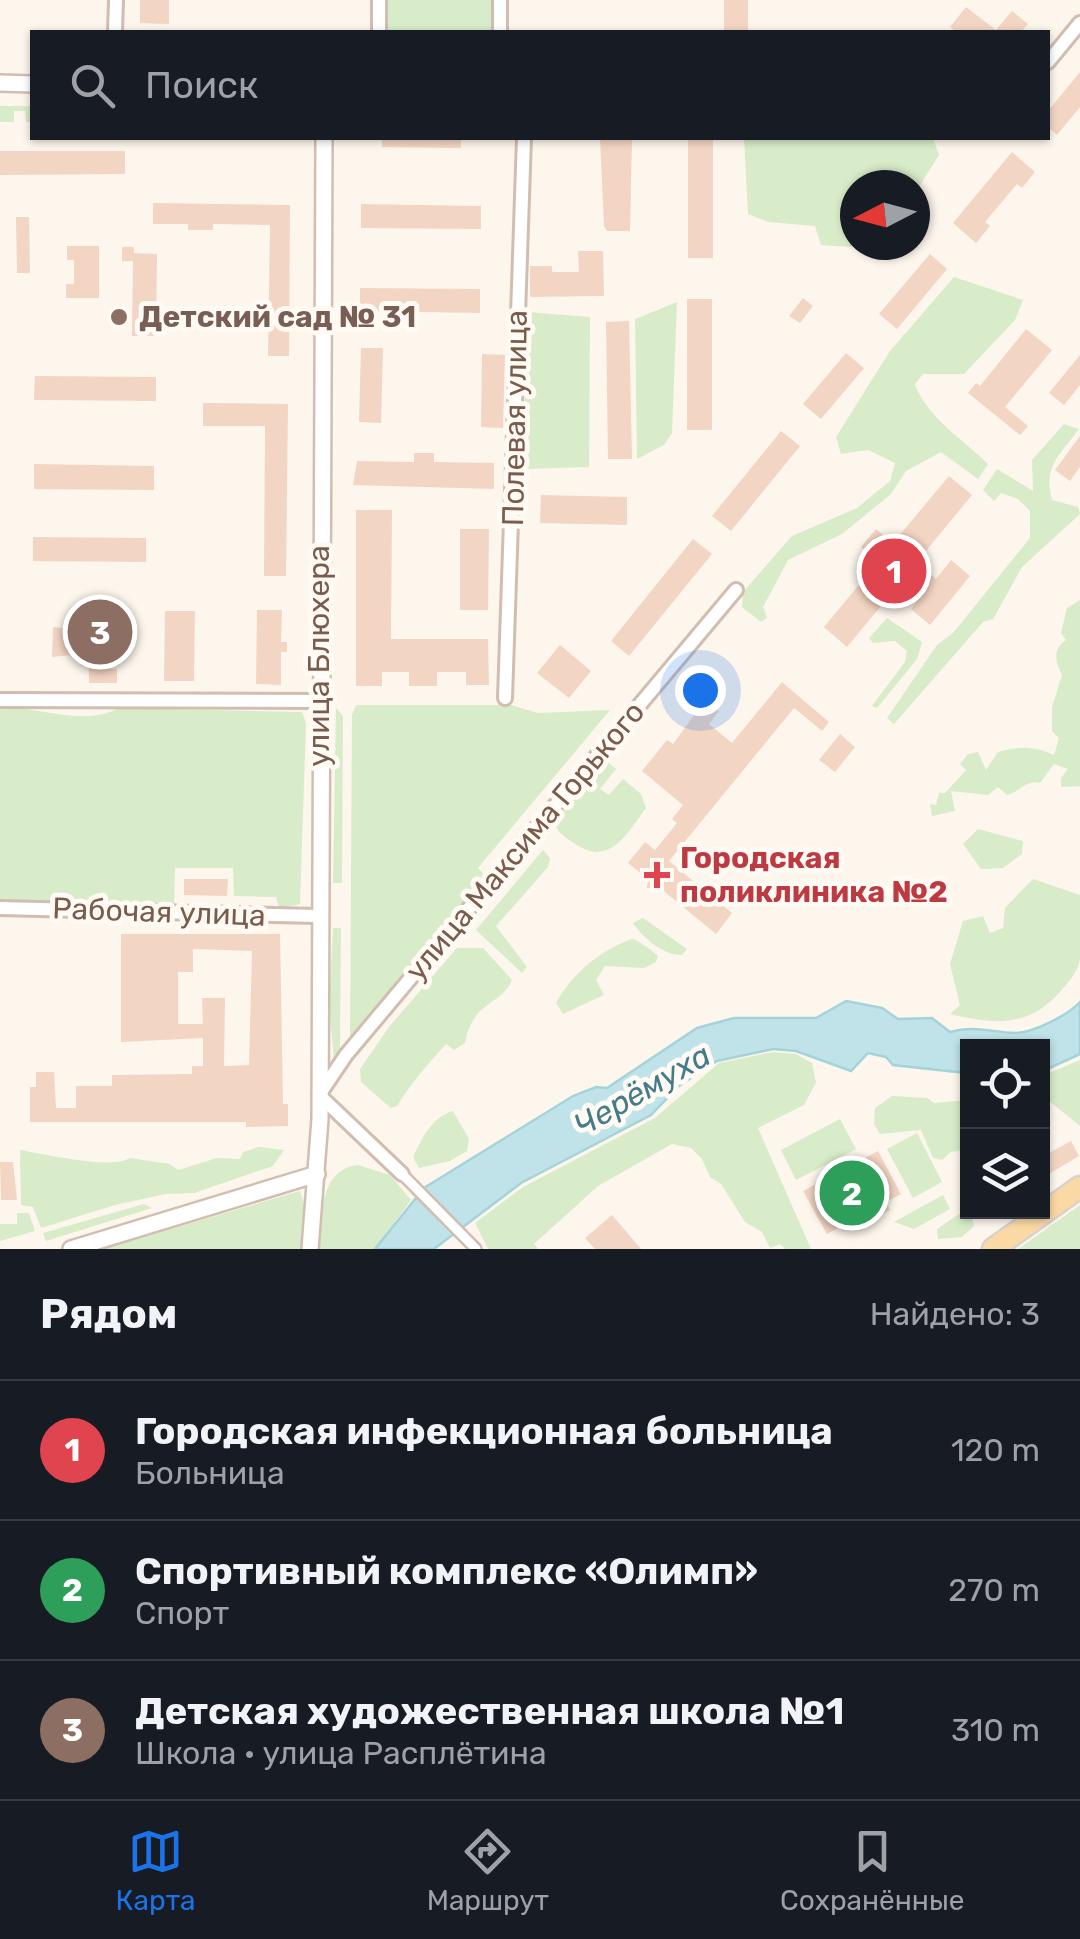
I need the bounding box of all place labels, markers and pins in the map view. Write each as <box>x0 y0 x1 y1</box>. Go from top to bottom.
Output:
place label: Детский сад № 31 <box>139 299 416 335</box>
marker: Детский сад № 31 <box>108 306 130 328</box>
pin: 1 <box>862 534 926 608</box>
pin: 3 <box>68 594 132 670</box>
place label: Городская поликлиника №2 <box>680 840 948 910</box>
marker: Городская поликлиника №2 <box>644 862 670 888</box>
pin: 2 <box>820 1156 884 1230</box>

